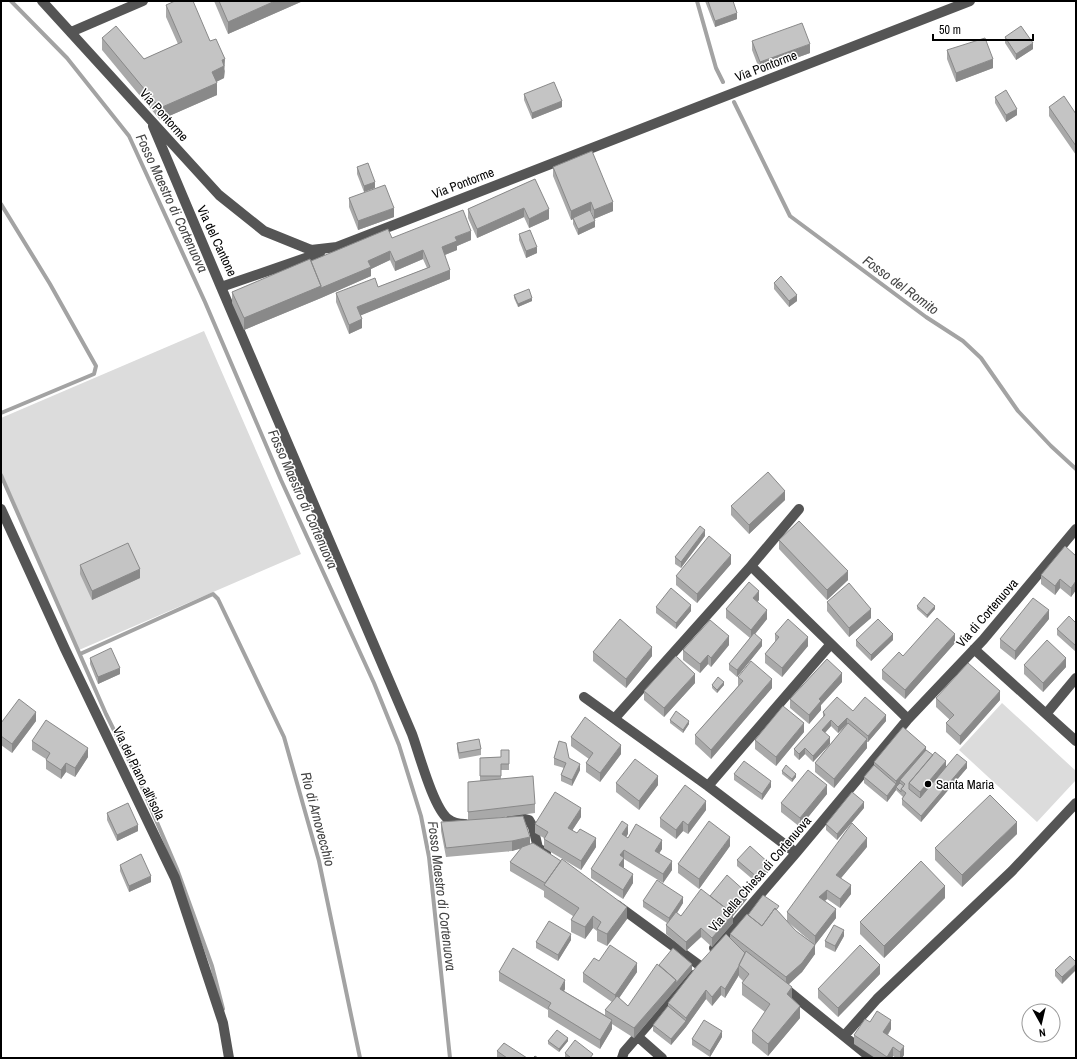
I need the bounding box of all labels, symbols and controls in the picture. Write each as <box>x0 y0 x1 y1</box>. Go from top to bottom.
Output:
scale bar <box>933 16 1033 42</box>
text: 50 m <box>939 22 961 38</box>
street label: Via Pontorme <box>733 46 799 86</box>
street label: Via Pontorme <box>136 85 192 145</box>
water label: Fosso Maestro di Cortenuova <box>132 131 212 275</box>
street label: Via Pontorme <box>430 163 496 203</box>
street label: Via del Cantone <box>193 203 241 279</box>
water label: Fosso del Romito <box>859 251 943 319</box>
water label: Fosso Maestro di Cortenuova <box>264 426 342 572</box>
street label: Via di Cortenuova <box>952 575 1022 651</box>
street label: Via del Piano all'isola <box>109 723 169 823</box>
water label: Rio di Arnovecchio <box>297 770 339 868</box>
place label: Santa Maria <box>936 776 994 793</box>
marker: Santa Maria <box>923 779 933 789</box>
street label: Via della Chiesa di Cortenuova <box>705 813 815 935</box>
water label: Fosso Maestro di Cortenuova <box>424 820 460 972</box>
north arrow <box>1021 1003 1061 1043</box>
text: N <box>1038 1026 1047 1040</box>

